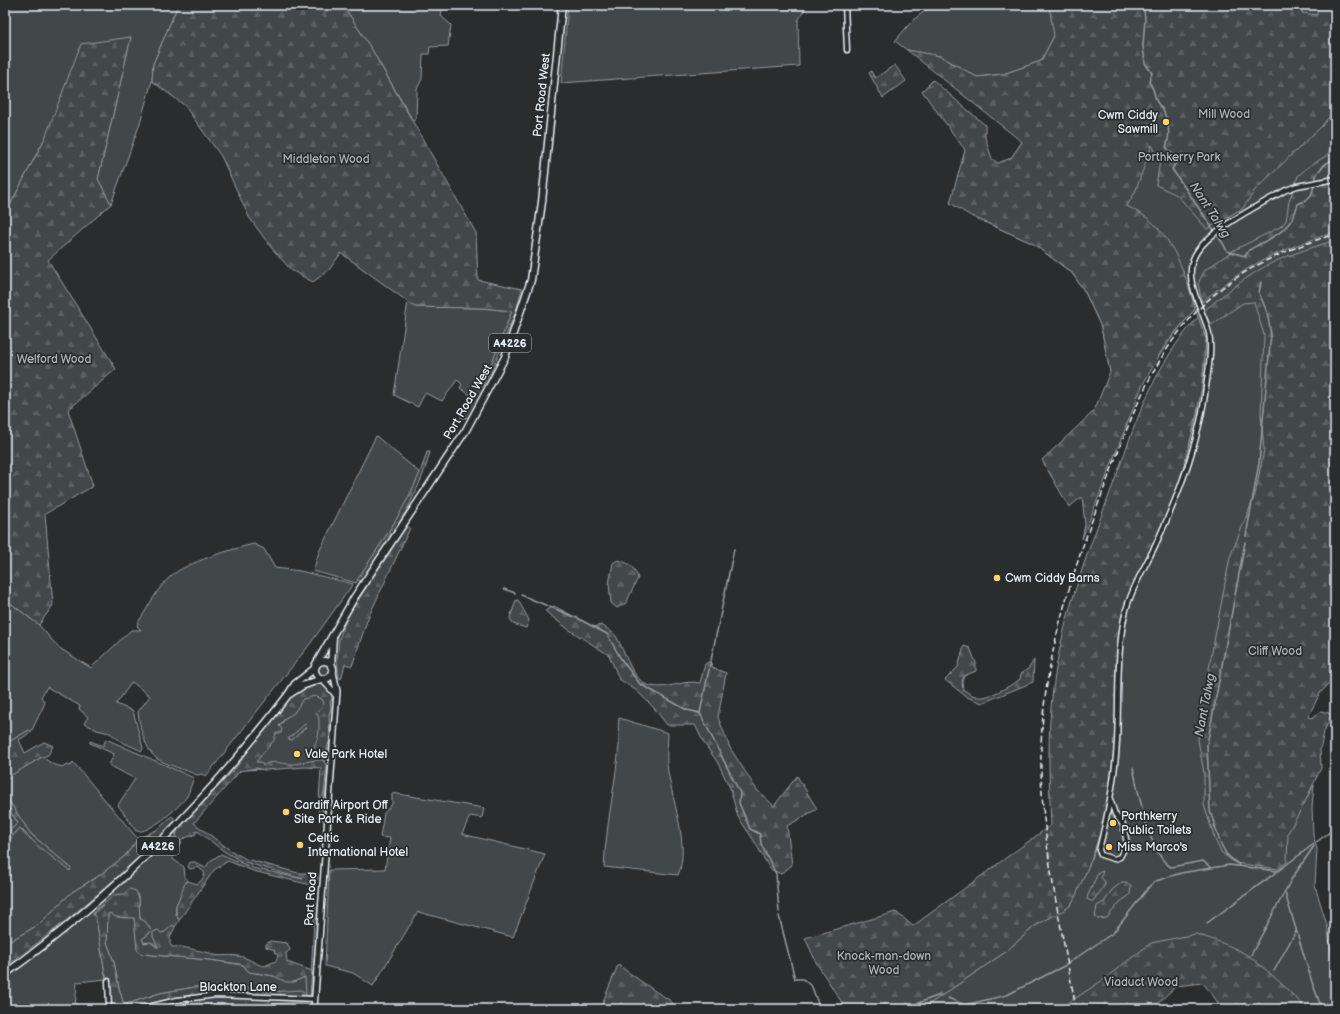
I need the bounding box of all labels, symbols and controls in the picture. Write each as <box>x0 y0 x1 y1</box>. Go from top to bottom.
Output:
street label: Port Road West <box>530 52 554 138</box>
park label: Mill Wood <box>1198 107 1250 122</box>
place label: Cwm Ciddy Sawmill <box>1098 108 1159 137</box>
marker: Cwm Ciddy Sawmill <box>1161 117 1171 127</box>
park label: Porthkerry Park <box>1138 150 1220 165</box>
park label: Middleton Wood <box>282 152 370 167</box>
water label: Nant Talwg <box>1186 179 1234 242</box>
road number: A4226 <box>489 334 531 352</box>
park label: Welford Wood <box>17 352 91 367</box>
street label: Port Road West <box>440 362 496 442</box>
place label: Cwm Ciddy Barns <box>1005 571 1100 586</box>
marker: Cwm Ciddy Barns <box>992 573 1002 583</box>
park label: Cliff Wood <box>1248 644 1302 659</box>
water label: Nant Talwg <box>1191 671 1219 738</box>
place label: Vale Park Hotel <box>305 747 387 762</box>
marker: Vale Park Hotel <box>292 749 302 759</box>
place label: Cardiff Airport Off Site Park & Ride <box>294 798 389 827</box>
marker: Cardiff Airport Off Site Park & Ride <box>281 807 291 817</box>
place label: Porthkerry Public Toilets <box>1121 809 1192 838</box>
marker: Porthkerry Public Toilets <box>1108 818 1118 828</box>
place label: Celtic International Hotel <box>308 831 408 860</box>
road number: A4226 <box>137 837 179 855</box>
marker: Celtic International Hotel <box>295 840 305 850</box>
place label: Miss Marco's <box>1117 840 1187 855</box>
marker: Miss Marco's <box>1104 842 1114 852</box>
street label: Port Road <box>302 871 320 927</box>
park label: Knock-man-down Wood <box>837 949 931 978</box>
park label: Viaduct Wood <box>1104 975 1178 990</box>
street label: Blackton Lane <box>199 980 277 995</box>

